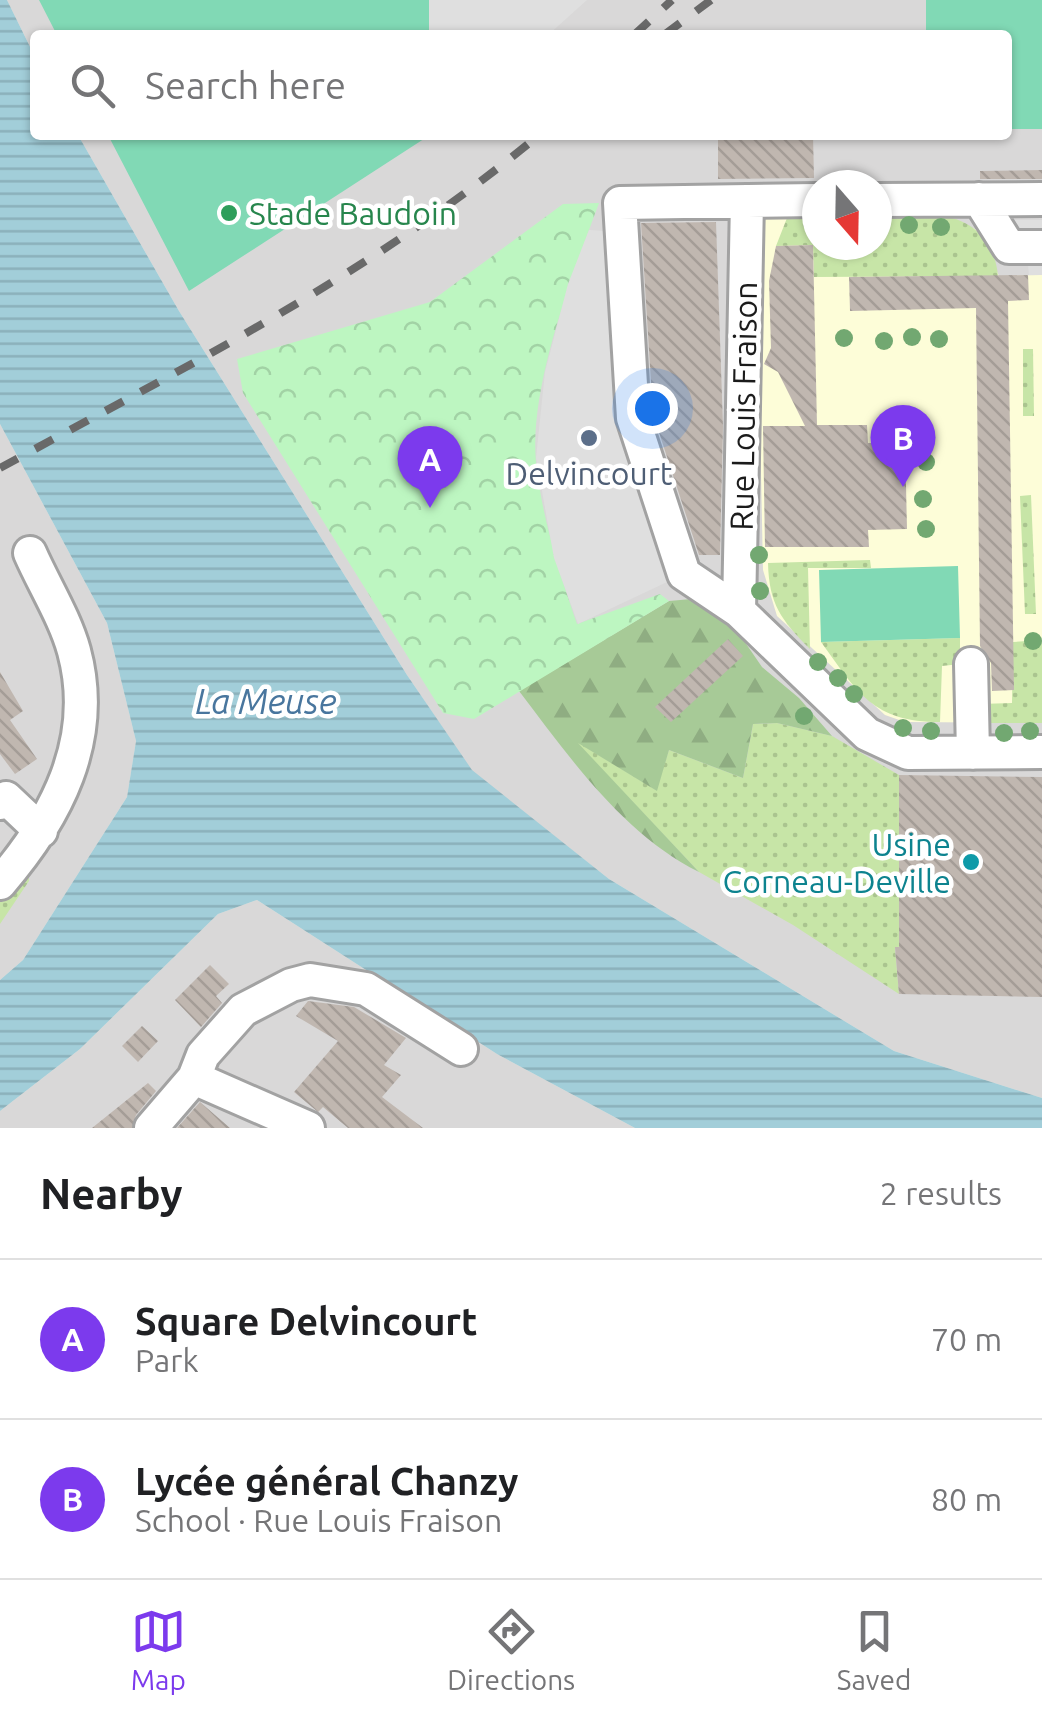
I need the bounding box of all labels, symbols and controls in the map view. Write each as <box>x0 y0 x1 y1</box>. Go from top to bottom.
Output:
search box <box>30 30 1012 140</box>
icon: search <box>65 58 120 113</box>
text: Search here <box>145 64 346 106</box>
north arrow <box>802 170 892 260</box>
place label: Stade Baudoin <box>249 195 457 231</box>
marker: Stade Baudoin <box>218 202 240 224</box>
street label: Rue Louis Fraison <box>723 281 763 531</box>
your location <box>627 383 678 434</box>
pin: B <box>870 404 936 487</box>
pin: A <box>398 426 462 508</box>
marker: Delvincourt <box>578 427 600 449</box>
place label: Delvincourt <box>506 455 673 491</box>
water label: La Meuse <box>195 681 337 721</box>
place label: Usine Corneau-Deville <box>723 826 951 899</box>
marker: Usine Corneau-Deville <box>960 851 982 873</box>
text: Nearby <box>40 1170 183 1217</box>
text: 2 results <box>880 1175 1002 1211</box>
text: Square Delvincourt <box>135 1300 477 1342</box>
text: A <box>61 1321 84 1357</box>
text: 70 m <box>931 1321 1002 1357</box>
text: Park <box>135 1342 199 1378</box>
text: Lycée général Chanzy <box>135 1460 519 1502</box>
text: B <box>62 1481 83 1517</box>
text: 80 m <box>931 1481 1002 1517</box>
text: School · Rue Louis Fraison <box>135 1502 502 1538</box>
tab: Map <box>131 1604 186 1695</box>
tab: Directions <box>447 1604 575 1695</box>
tab: Saved <box>837 1604 911 1695</box>

